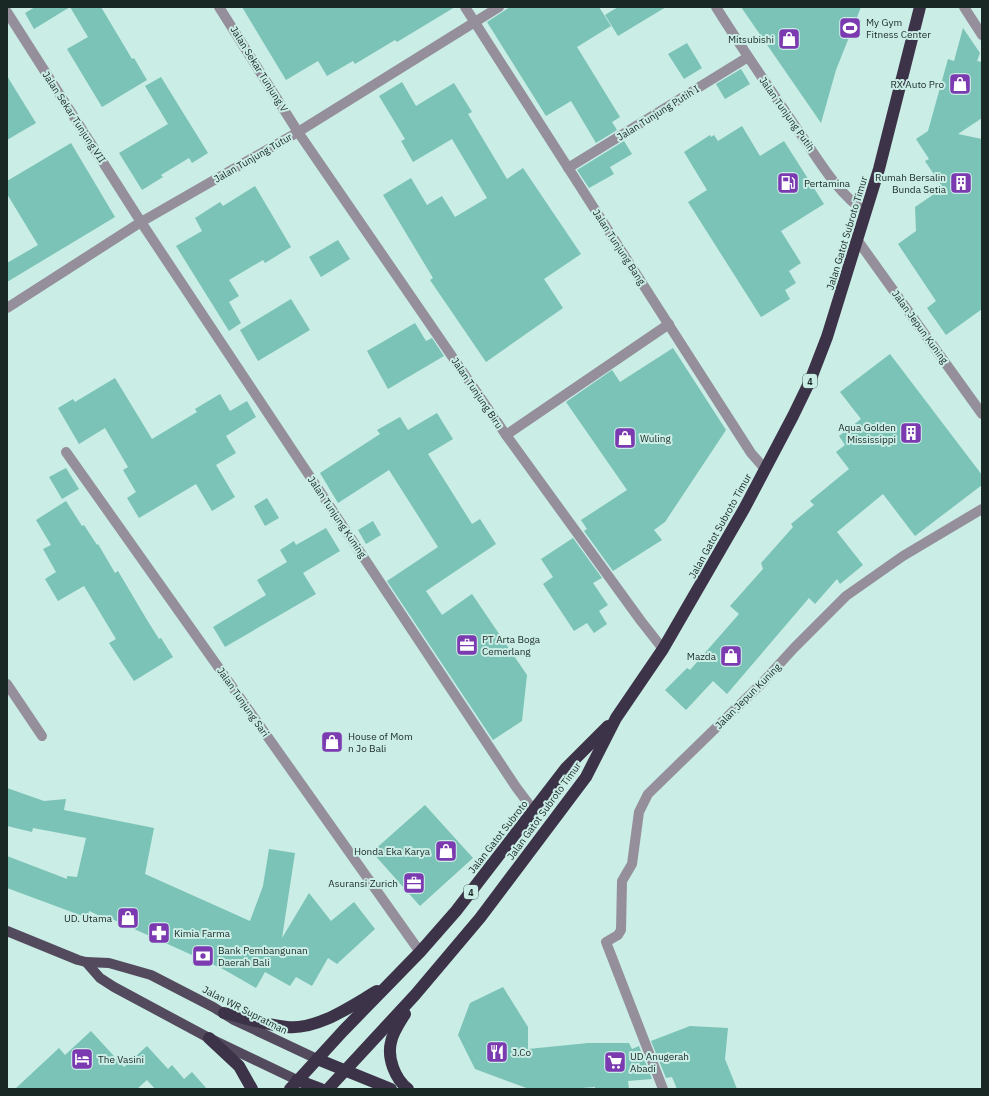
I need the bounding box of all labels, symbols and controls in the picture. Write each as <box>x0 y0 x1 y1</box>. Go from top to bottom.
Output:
sports icon: My Gym Fitness Center <box>837 15 863 41</box>
place label: My Gym Fitness Center <box>866 16 931 41</box>
street label: Jalan Sekar Tunjung V <box>227 24 291 114</box>
shop icon: Mitsubishi <box>776 26 802 52</box>
place label: Mitsubishi <box>728 33 774 46</box>
street label: Jalan Sekar Tunjung VII <box>40 69 108 165</box>
shop icon: RX Auto Pro <box>947 71 973 97</box>
street label: Jalan Tunjung Putih <box>756 74 818 154</box>
place label: RX Auto Pro <box>890 78 944 91</box>
street label: Jalan Tunjung Putih I <box>615 82 701 144</box>
street label: Jalan Tunjung Tutur <box>211 130 295 186</box>
fuel station icon: Pertamina <box>775 170 801 196</box>
building icon: Rumah Bersalin Bunda Setia <box>948 170 974 196</box>
place label: Rumah Bersalin Bunda Setia <box>875 171 947 196</box>
street label: Jalan Gatot Subroto Timur <box>824 174 871 291</box>
place label: Pertamina <box>804 177 851 190</box>
street label: Jalan Tunjung Bang <box>590 207 649 288</box>
street label: Jalan Jepun Kuning <box>889 288 951 367</box>
street label: Jalan Tunjung Biru <box>448 355 506 431</box>
road number: 4 <box>803 374 817 388</box>
building icon: Aqua Golden Mississippi <box>898 420 924 446</box>
place label: Aqua Golden Mississippi <box>838 421 896 446</box>
shop icon: Wuling <box>612 425 638 451</box>
place label: Wuling <box>640 432 671 445</box>
street label: Jalan Gatot Subroto Timur <box>686 471 754 581</box>
street label: Jalan Tunjung Kuning <box>305 474 370 561</box>
office icon: PT Arta Boga Cemerlang <box>454 632 480 658</box>
place label: PT Arta Boga Cemerlang <box>482 633 541 658</box>
shop icon: Mazda <box>718 643 744 669</box>
place label: Mazda <box>687 650 717 663</box>
street label: Jalan Jepun Kuning <box>712 660 784 732</box>
street label: Jalan Tunjung Sari <box>214 665 272 739</box>
shop icon: House of Mom n Jo Bali <box>319 729 345 755</box>
place label: House of Mom n Jo Bali <box>348 730 413 755</box>
street label: Jalan Gatot Subroto Timur <box>504 759 584 863</box>
street label: Jalan Gatot Subroto <box>465 797 531 876</box>
shop icon: Honda Eka Karya <box>433 838 459 864</box>
place label: Honda Eka Karya <box>354 845 431 858</box>
office icon: Asuransi Zurich <box>401 870 427 896</box>
place label: Asuransi Zurich <box>328 877 398 890</box>
road number: 4 <box>464 885 478 899</box>
shop icon: UD. Utama <box>115 905 141 931</box>
place label: UD. Utama <box>64 912 113 925</box>
pharmacy icon: Kimia Farma <box>146 920 172 946</box>
place label: Kimia Farma <box>174 927 231 940</box>
bank icon: Bank Pembangunan Daerah Bali <box>190 943 216 969</box>
place label: Bank Pembangunan Daerah Bali <box>218 944 308 969</box>
street label: Jalan WR Supratman <box>200 983 290 1037</box>
restaurant icon: J.Co <box>484 1039 510 1065</box>
hotel icon: The Vasini <box>69 1046 95 1072</box>
place label: J.Co <box>512 1046 532 1059</box>
supermarket icon: UD Anugerah Abadi <box>602 1049 628 1075</box>
place label: UD Anugerah Abadi <box>630 1050 689 1075</box>
place label: The Vasini <box>98 1053 144 1066</box>

